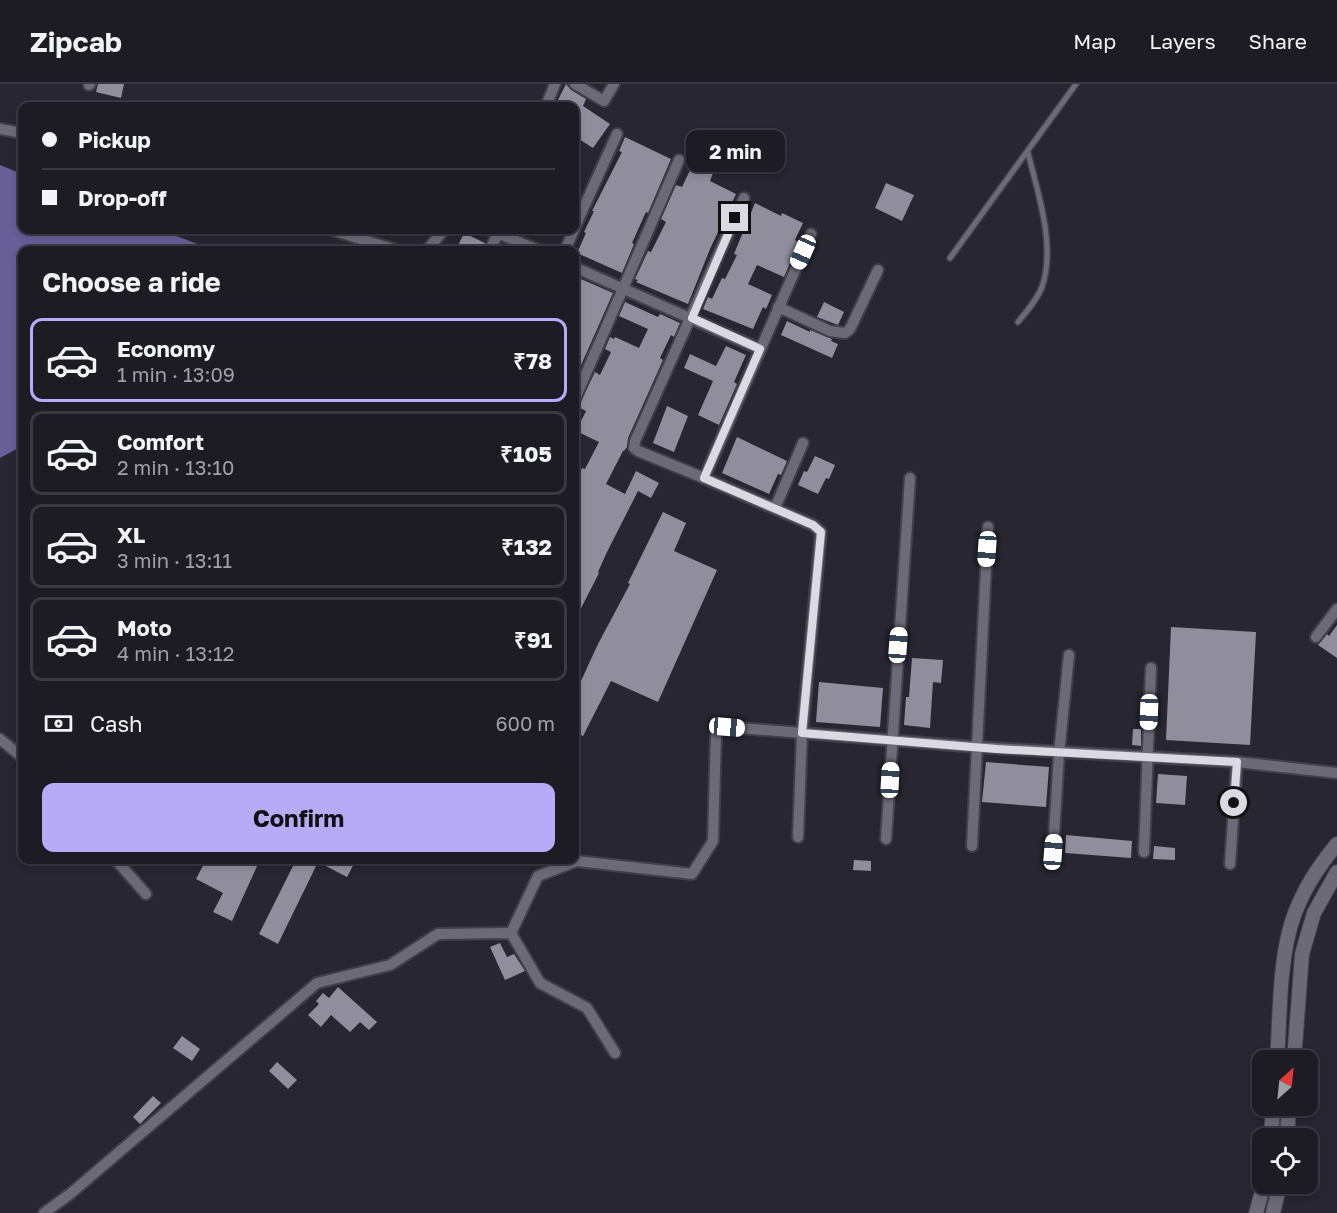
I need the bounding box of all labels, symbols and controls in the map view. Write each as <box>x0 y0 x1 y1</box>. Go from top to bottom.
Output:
text: Zipcab <box>30 25 122 58</box>
text: Map <box>1073 28 1116 54</box>
text: Layers <box>1149 28 1216 54</box>
text: Share <box>1249 28 1307 54</box>
text: Pickup <box>78 126 151 153</box>
callout: 2 min <box>686 131 784 173</box>
text: 2 min <box>709 139 762 163</box>
text: Drop-off <box>78 184 167 211</box>
route end <box>721 204 748 231</box>
car <box>787 232 819 272</box>
text: Choose a ride <box>42 266 221 298</box>
icon: car <box>45 333 99 387</box>
text: Economy <box>117 335 215 362</box>
text: ₹78 <box>513 347 552 374</box>
text: 1 min · 13:09 <box>117 362 235 386</box>
icon: car <box>45 426 99 480</box>
text: Comfort <box>117 428 204 455</box>
text: ₹105 <box>500 440 552 467</box>
text: 2 min · 13:10 <box>117 455 234 479</box>
icon: car <box>45 519 99 573</box>
text: XL <box>117 521 145 548</box>
car <box>977 530 997 568</box>
text: ₹132 <box>501 533 552 560</box>
text: 3 min · 13:11 <box>117 548 232 572</box>
icon: car <box>45 612 99 666</box>
text: Moto <box>117 614 172 641</box>
text: ₹91 <box>514 626 552 653</box>
car <box>888 626 908 664</box>
text: 4 min · 13:12 <box>117 641 234 665</box>
car <box>1139 694 1159 730</box>
icon: cash <box>42 707 75 740</box>
text: Cash <box>90 710 143 737</box>
text: 600 m <box>495 711 555 735</box>
car <box>708 716 746 738</box>
car <box>880 762 900 798</box>
button: Confirm <box>42 783 555 852</box>
route start <box>1220 789 1247 816</box>
car <box>1043 833 1063 871</box>
north arrow <box>1252 1050 1318 1116</box>
map controls <box>1252 1050 1318 1194</box>
button: locate <box>1252 1128 1318 1194</box>

